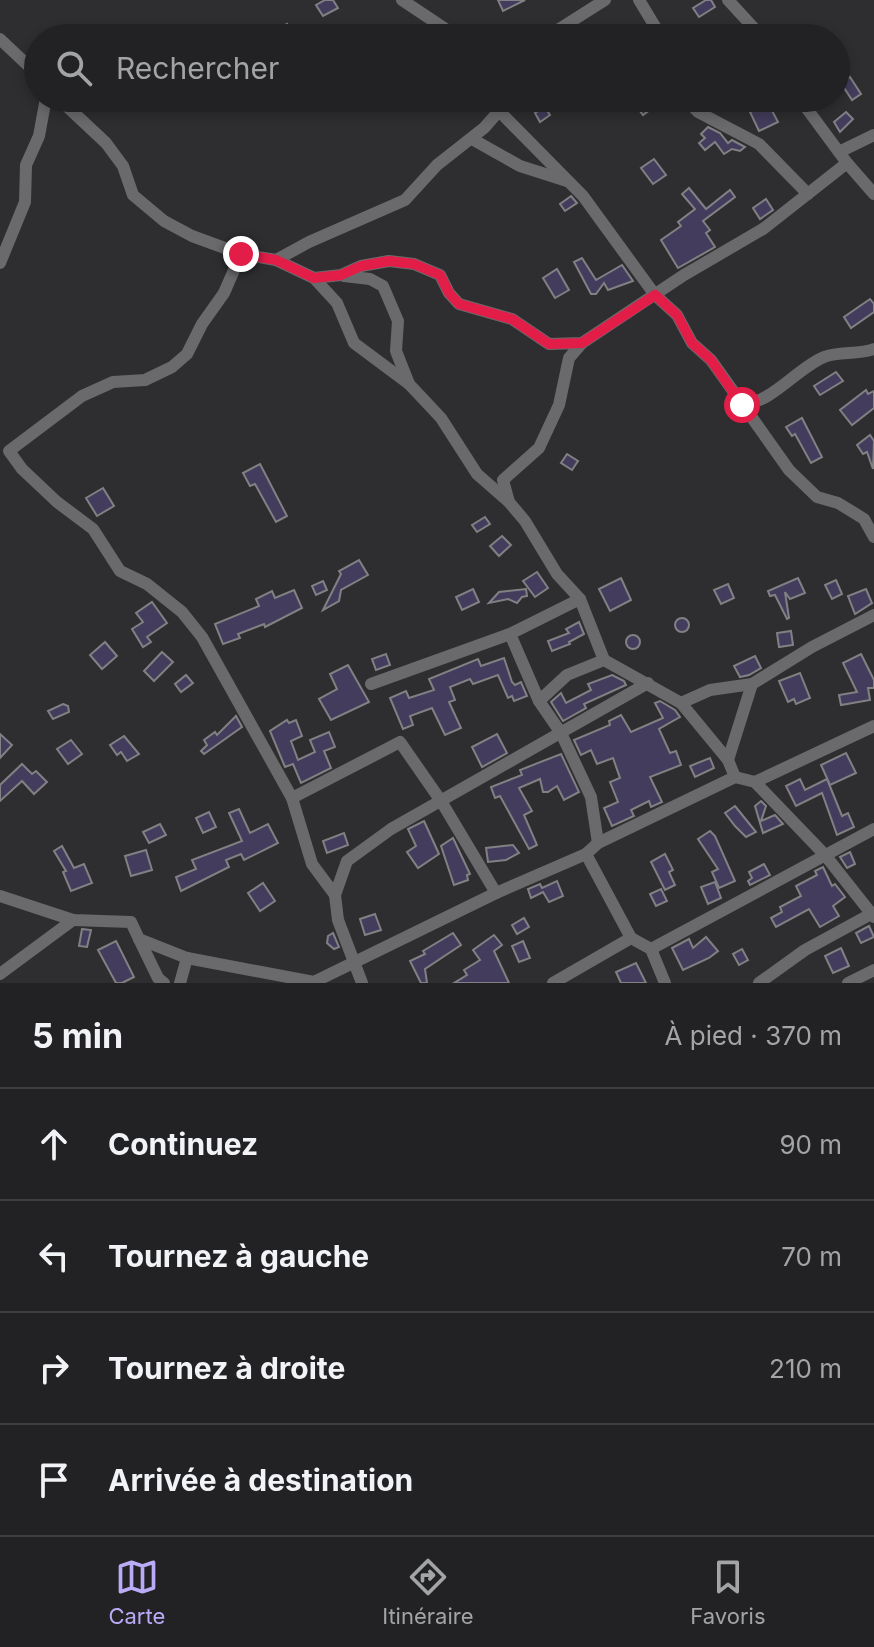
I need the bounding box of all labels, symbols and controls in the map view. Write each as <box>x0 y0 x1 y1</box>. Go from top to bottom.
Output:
search box <box>24 24 850 112</box>
icon: search <box>52 46 96 90</box>
text: Rechercher <box>116 50 279 86</box>
route end <box>223 236 259 272</box>
route start <box>724 387 760 423</box>
text: 5 min <box>32 1015 123 1056</box>
text: À pied · 370 m <box>664 1020 842 1051</box>
icon: ahead <box>32 1122 76 1166</box>
text: Continuez <box>108 1126 258 1162</box>
text: 90 m <box>779 1129 842 1160</box>
icon: left <box>32 1234 76 1278</box>
text: Tournez à gauche <box>108 1238 369 1274</box>
text: 70 m <box>781 1241 842 1272</box>
icon: right <box>32 1346 76 1390</box>
text: Tournez à droite <box>108 1350 345 1386</box>
text: 210 m <box>769 1353 842 1384</box>
icon: arrive <box>32 1458 76 1502</box>
text: Arrivée à destination <box>108 1462 413 1498</box>
tab: Carte <box>108 1555 165 1629</box>
tab: Itinéraire <box>382 1555 473 1629</box>
tab: Favoris <box>690 1555 766 1629</box>

